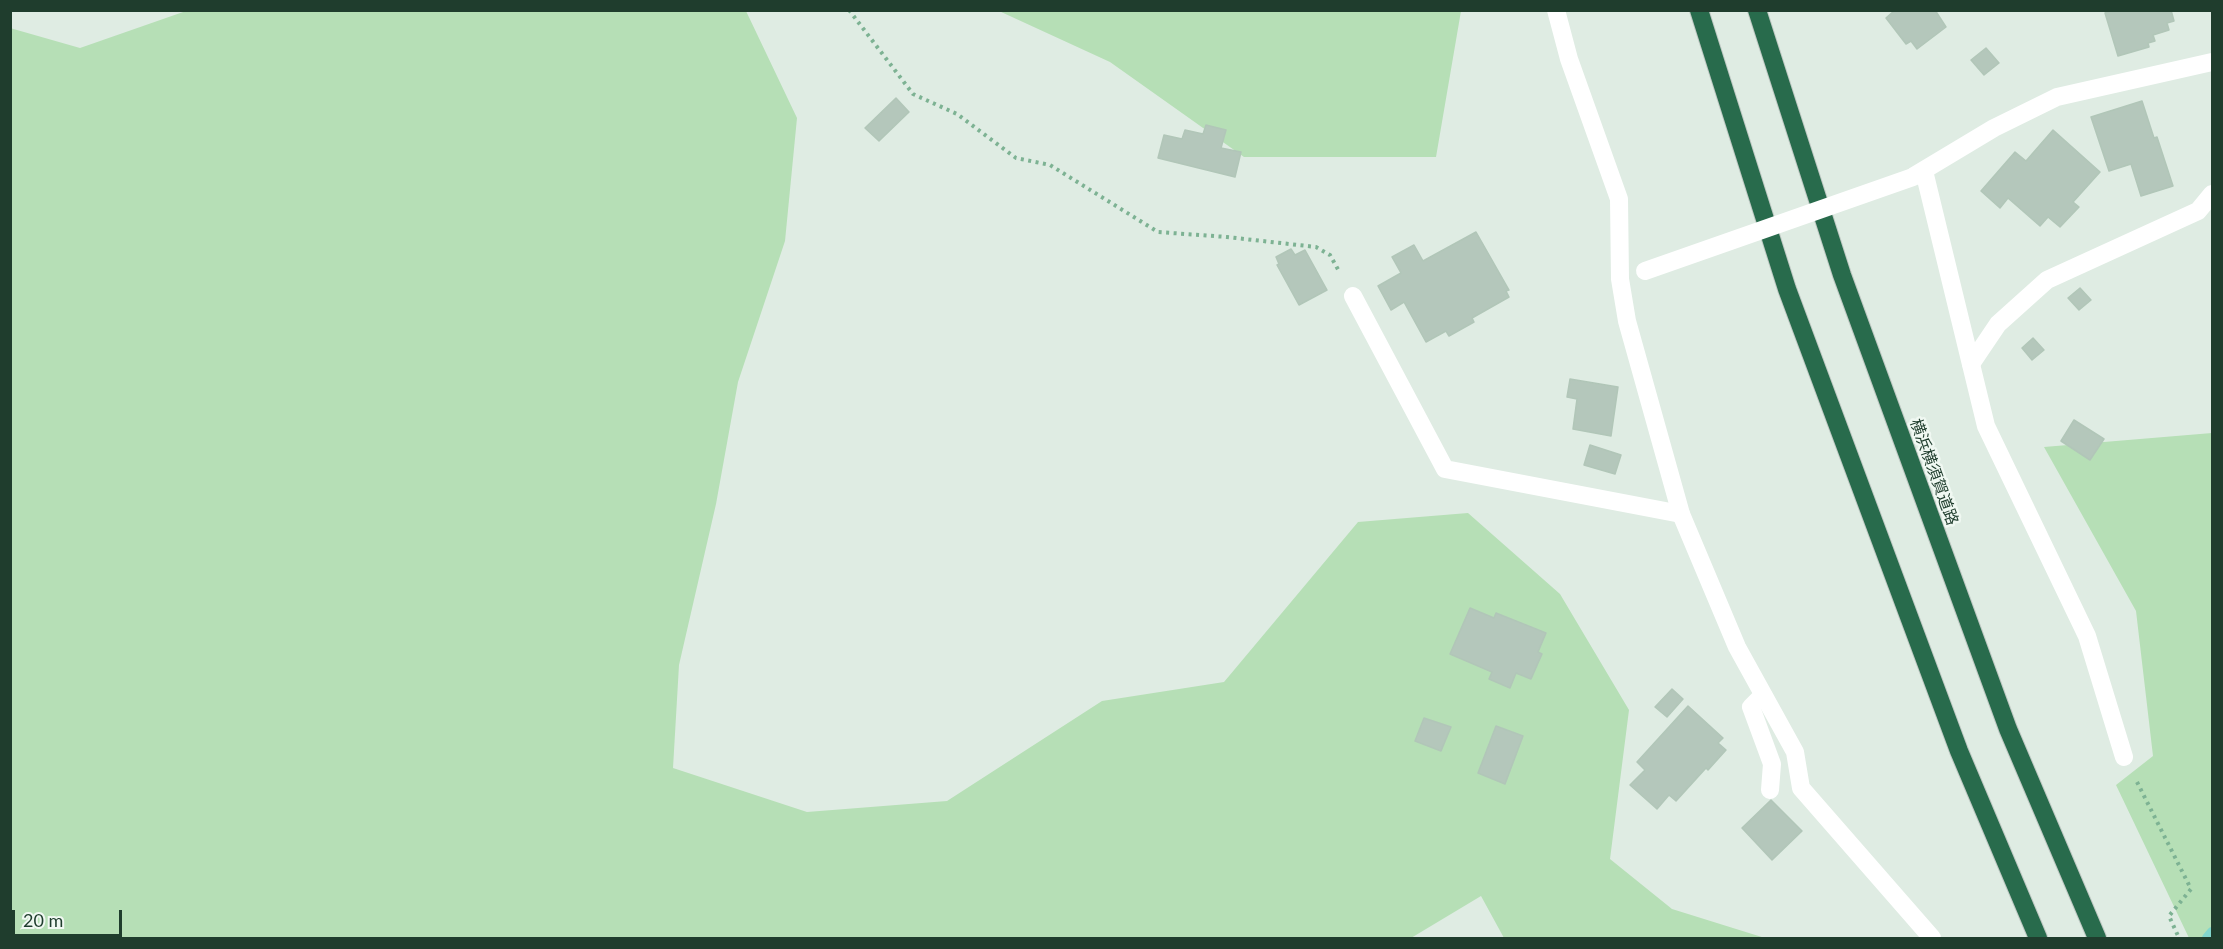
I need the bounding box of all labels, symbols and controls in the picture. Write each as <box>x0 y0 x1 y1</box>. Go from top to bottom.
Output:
street label: 横浜横須賀道路 <box>1906 416 1962 528</box>
scale bar <box>15 898 124 936</box>
text: 20 m <box>23 909 63 931</box>

